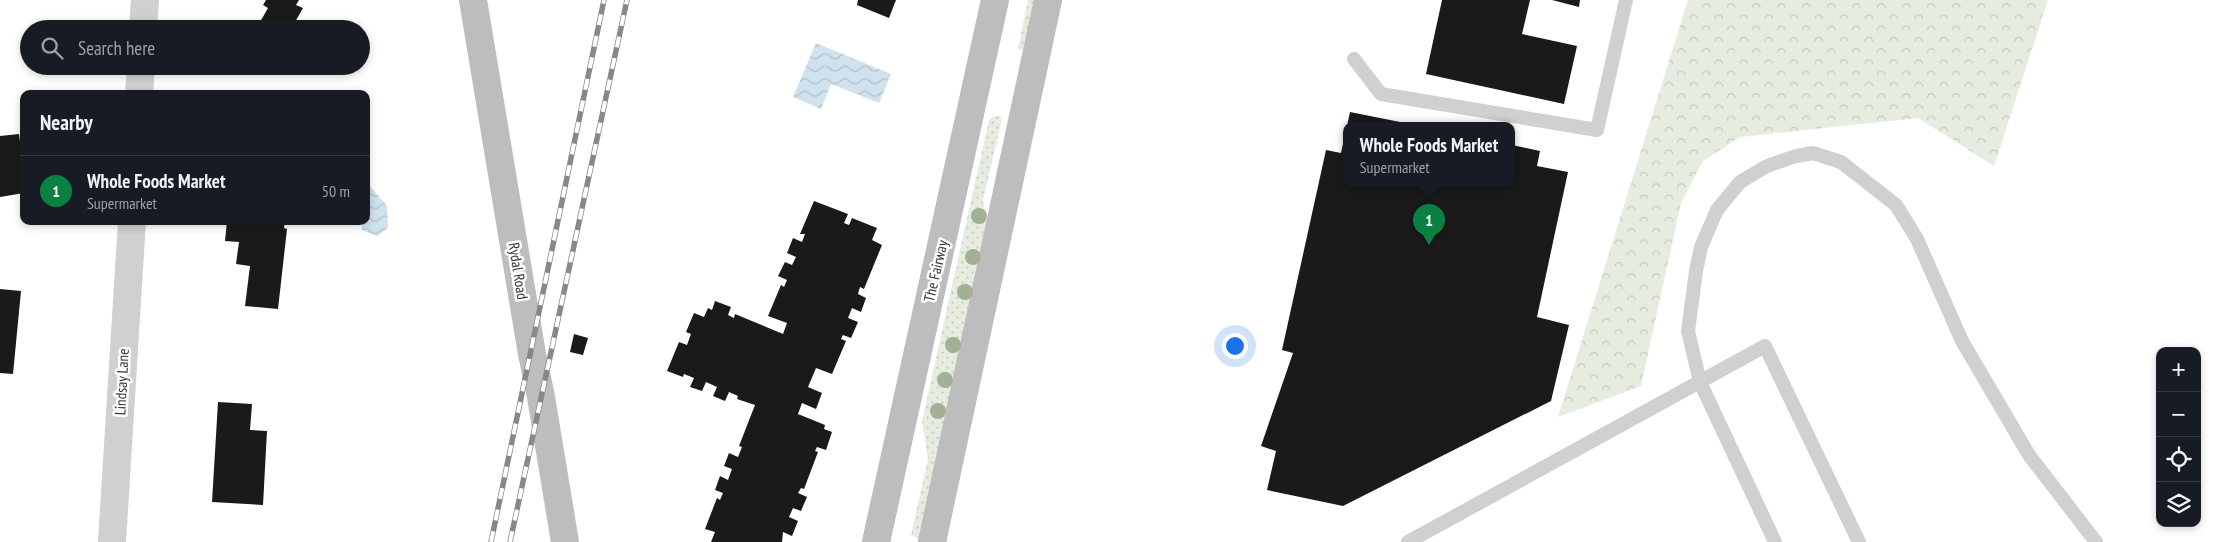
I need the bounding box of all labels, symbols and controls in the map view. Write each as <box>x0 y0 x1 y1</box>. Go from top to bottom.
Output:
search box <box>20 20 370 75</box>
icon: search <box>38 34 66 62</box>
text: Search here <box>78 36 155 60</box>
text: Nearby <box>40 109 93 136</box>
popup <box>1343 122 1515 187</box>
text: Whole Foods Market <box>1360 133 1498 157</box>
text: Supermarket <box>1360 157 1430 177</box>
text: Whole Foods Market <box>87 169 225 193</box>
text: 1 <box>52 181 60 201</box>
text: 50 m <box>322 181 350 201</box>
text: Supermarket <box>87 193 157 213</box>
pin: 1 <box>1413 204 1445 245</box>
street label: The Fairway <box>919 238 952 304</box>
street label: Rydal Road <box>505 241 532 301</box>
your location <box>1222 333 1248 359</box>
map controls <box>2156 347 2201 527</box>
button: + <box>2156 347 2201 392</box>
street label: Lindsay Lane <box>110 348 133 416</box>
button: − <box>2156 392 2201 437</box>
button: locate <box>2156 437 2201 482</box>
button: layers <box>2156 482 2201 527</box>

